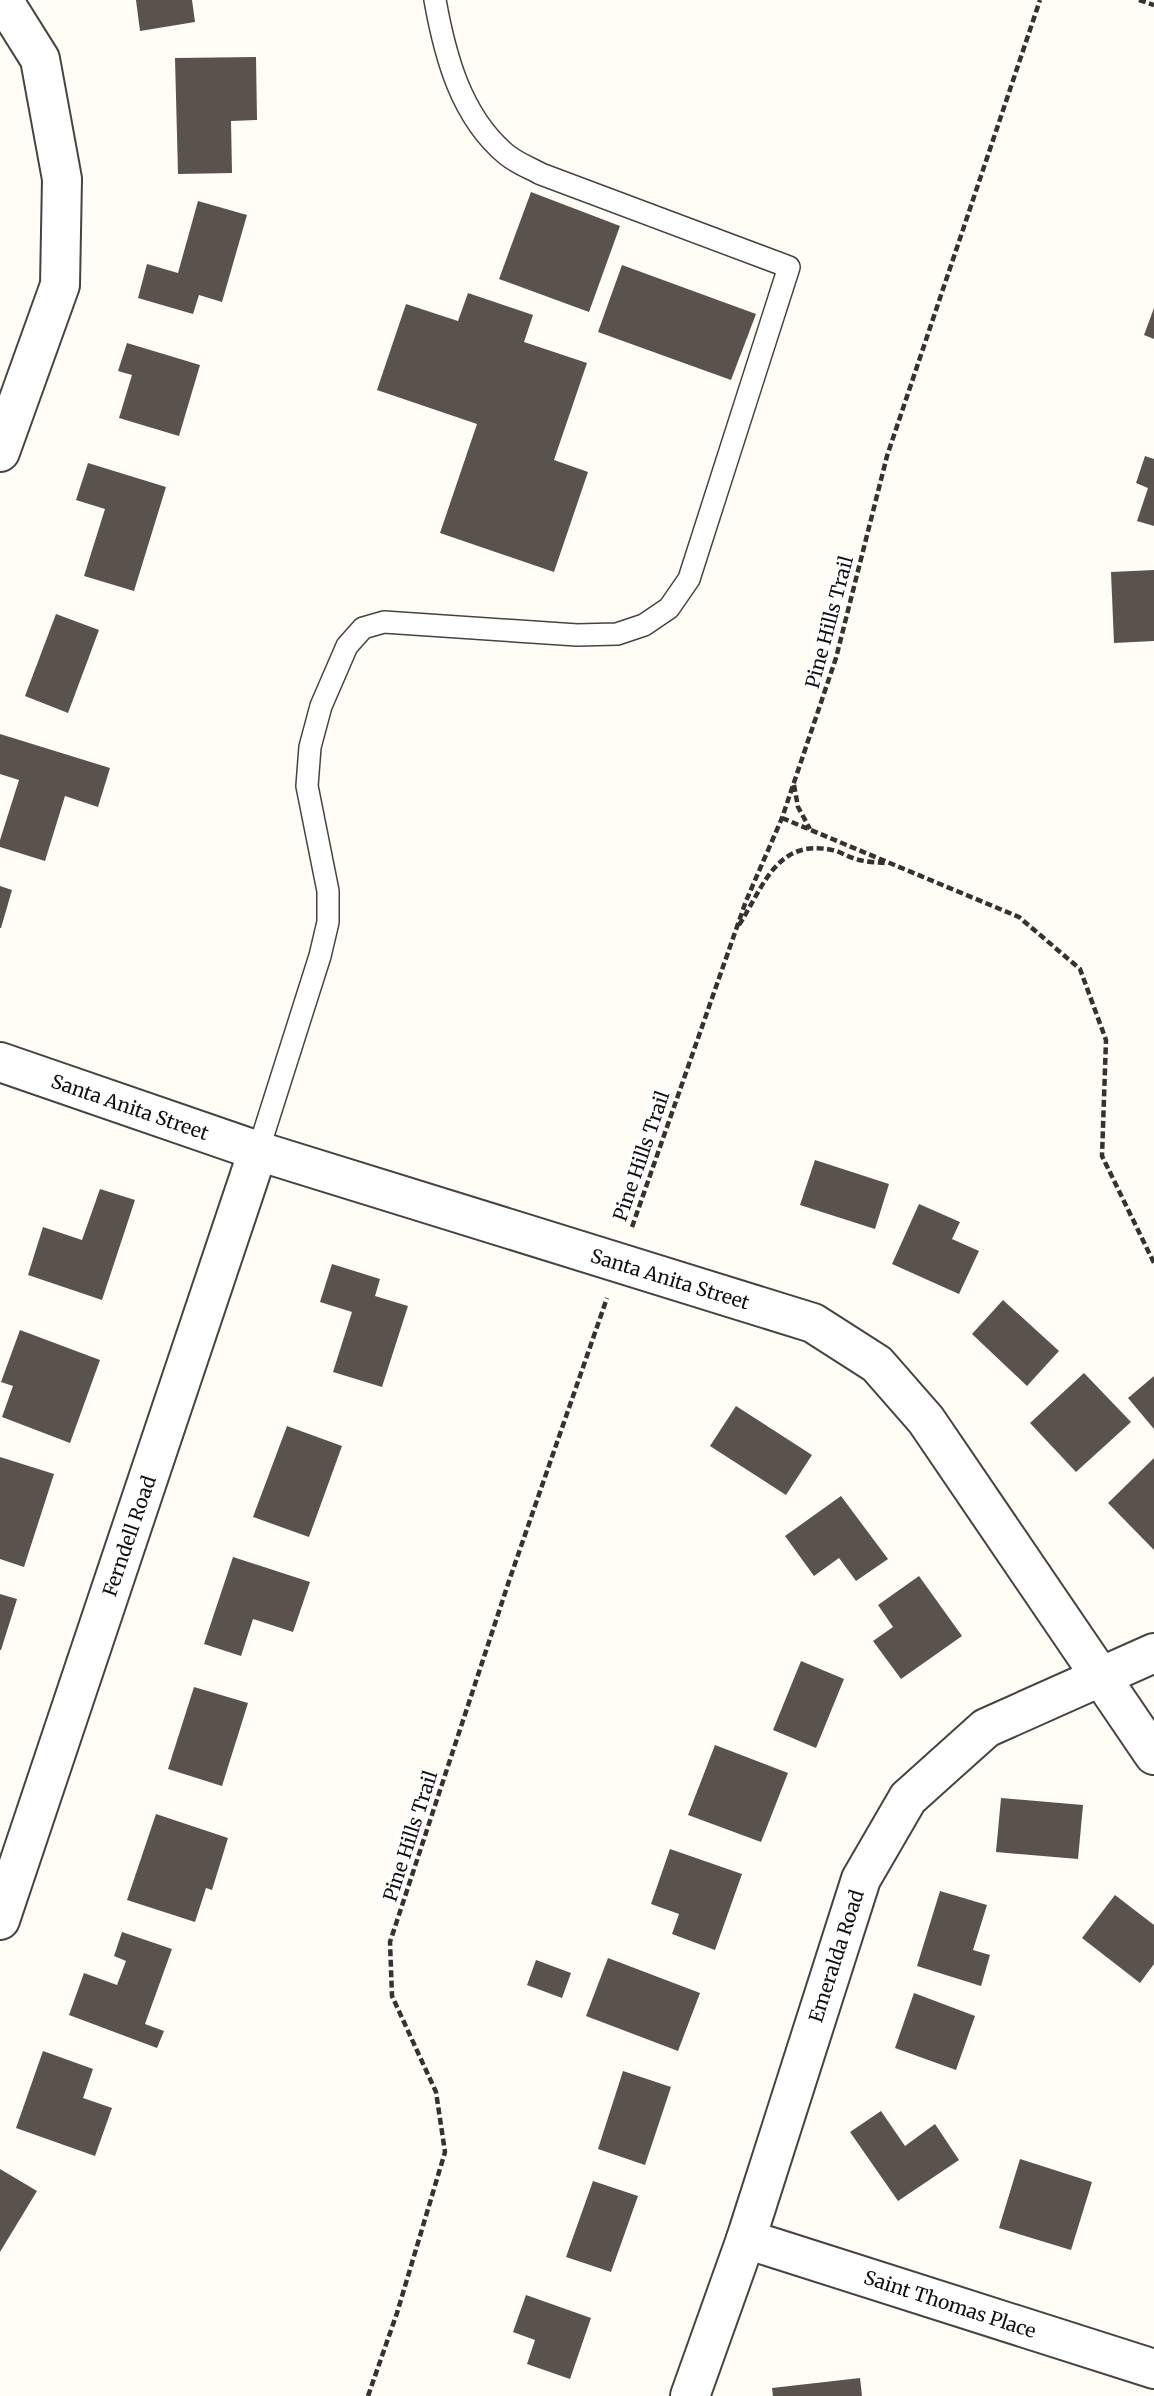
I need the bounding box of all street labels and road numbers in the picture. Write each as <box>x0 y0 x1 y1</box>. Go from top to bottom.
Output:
street label: Pine Hills Trail <box>800 553 858 691</box>
street label: Santa Anita Street <box>48 1069 212 1145</box>
street label: Pine Hills Trail <box>608 1088 675 1224</box>
street label: Santa Anita Street <box>588 1243 753 1315</box>
street label: Ferndell Road <box>97 1473 161 1599</box>
street label: Pine Hills Trail <box>378 1768 442 1904</box>
street label: Emeralda Road <box>803 1887 869 2025</box>
street label: Saint Thomas Place <box>861 2265 1039 2343</box>

